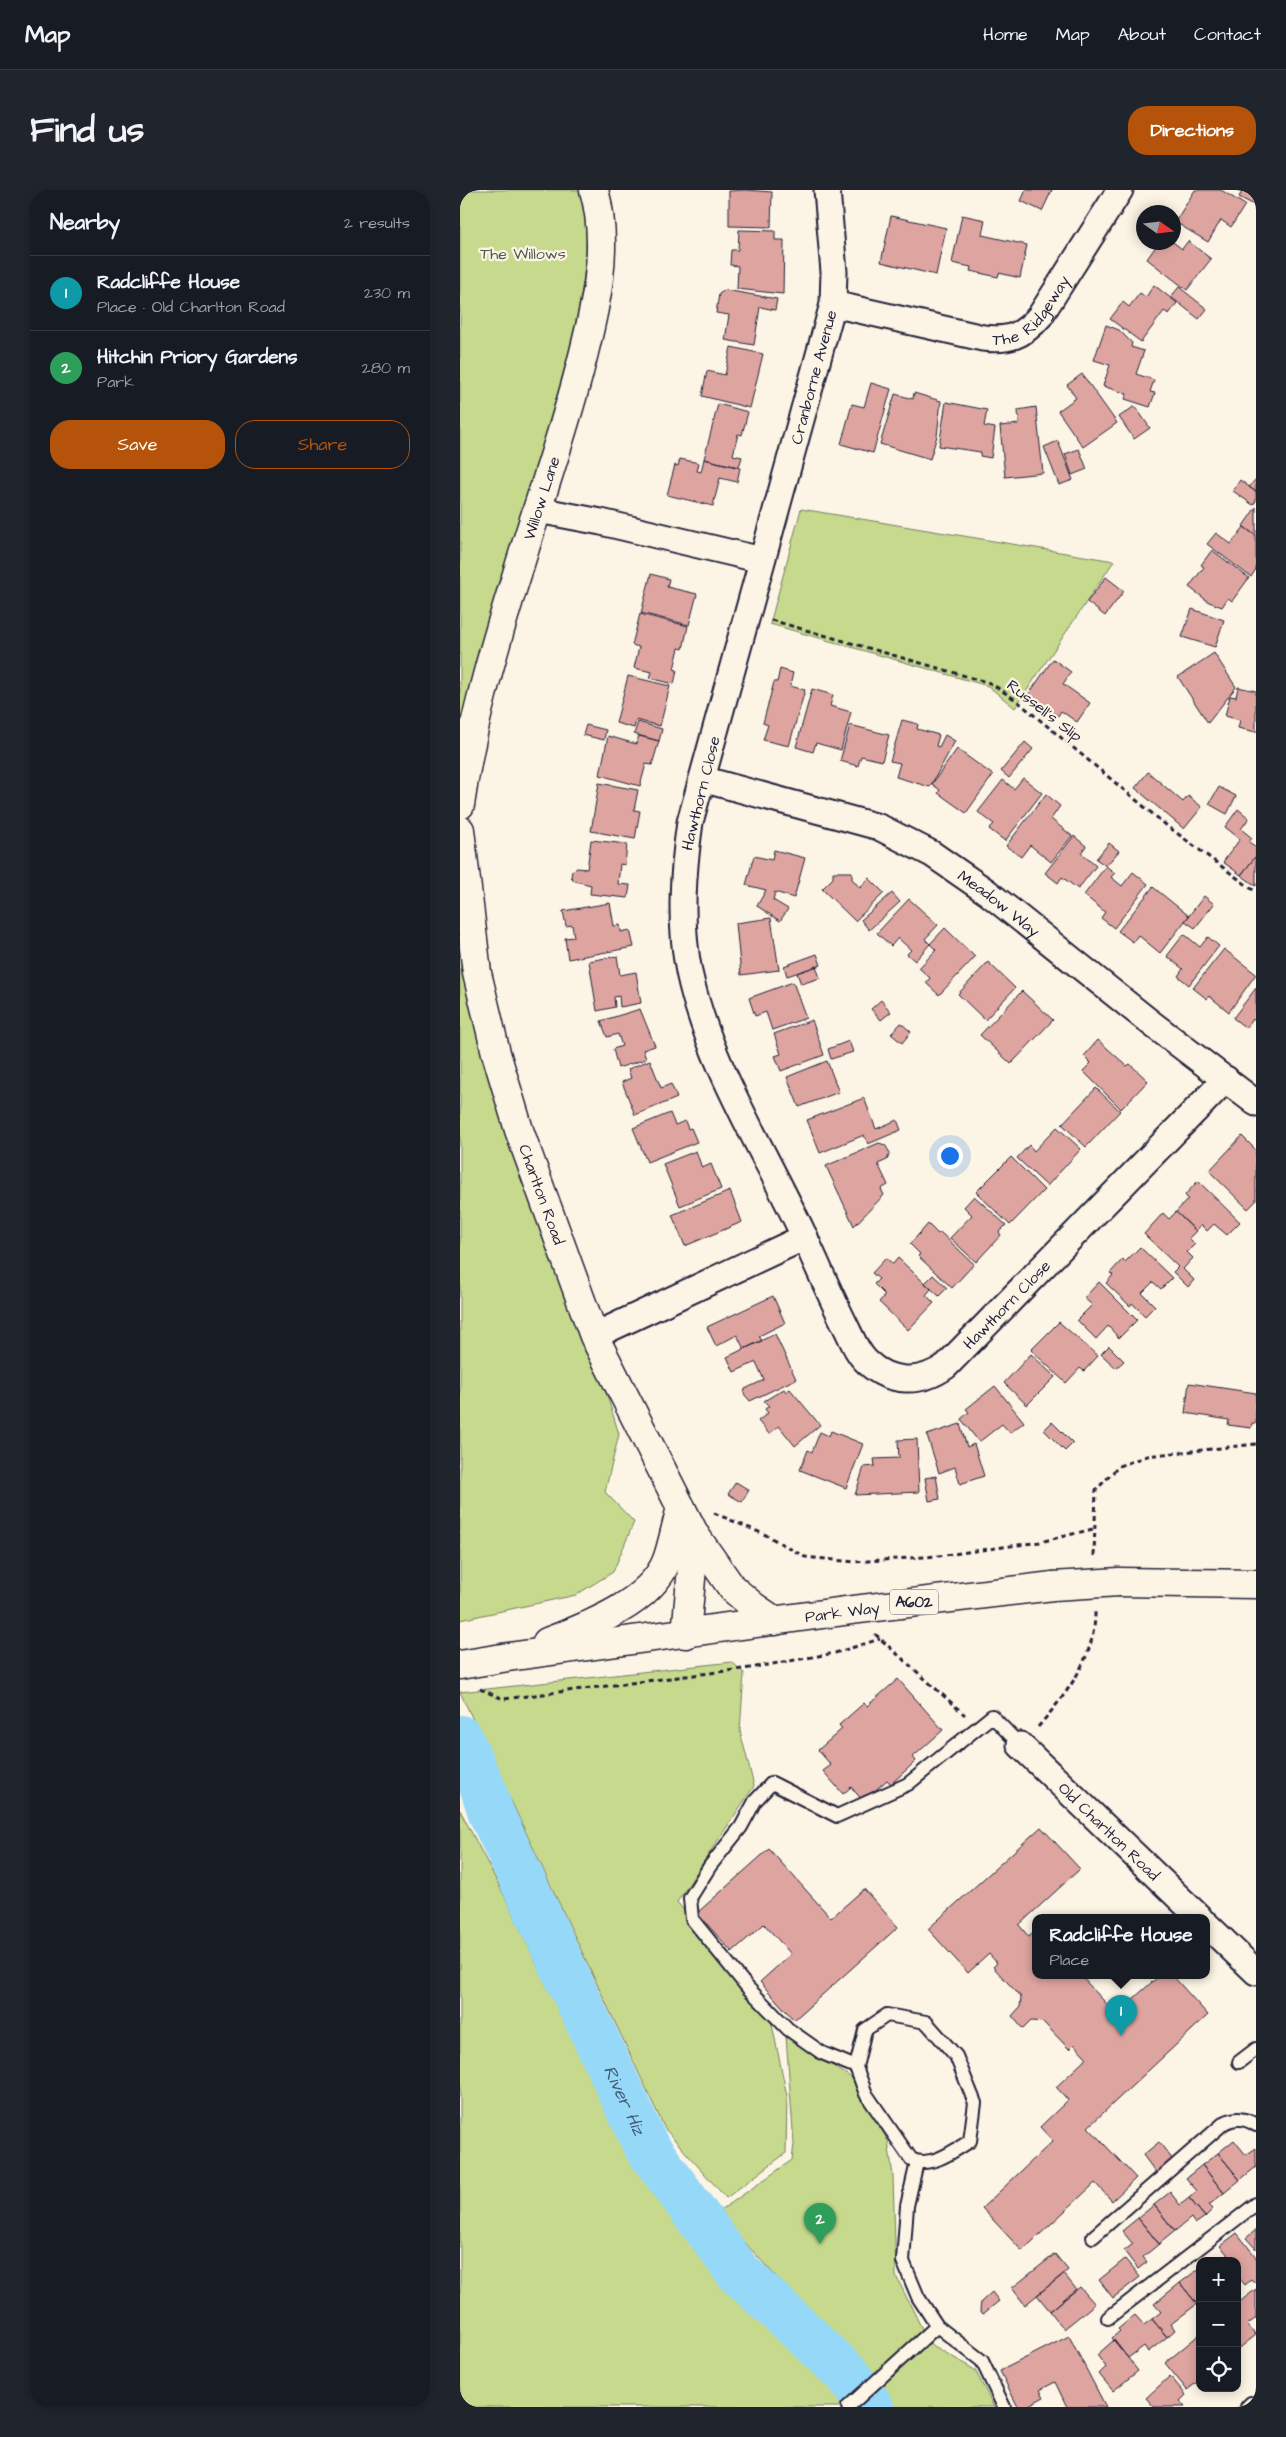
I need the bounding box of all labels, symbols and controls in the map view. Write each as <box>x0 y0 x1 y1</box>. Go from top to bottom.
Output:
text: Map <box>25 18 70 52</box>
text: Home <box>983 22 1028 47</box>
text: Map <box>1056 22 1090 47</box>
text: About <box>1118 22 1166 47</box>
text: Contact <box>1194 22 1261 47</box>
text: Find us <box>30 106 144 155</box>
button: Directions <box>1128 106 1256 155</box>
north arrow <box>1136 205 1181 250</box>
text: Nearby <box>50 208 120 237</box>
text: 2 results <box>344 212 410 234</box>
park label: The Willows <box>480 243 566 265</box>
text: Radcliffe House <box>97 269 240 296</box>
street label: The Ridgeway <box>992 271 1076 351</box>
text: 1 <box>65 282 67 304</box>
text: 230 m <box>364 282 410 304</box>
text: Place · Old Charlton Road <box>97 296 285 318</box>
street label: Cranborne Avenue <box>785 307 843 447</box>
text: Hitchin Priory Gardens <box>97 344 298 371</box>
text: 2 <box>61 357 71 379</box>
text: 280 m <box>362 357 410 379</box>
text: Park <box>97 371 134 393</box>
button: Save <box>50 420 225 469</box>
button: Share <box>235 420 410 469</box>
street label: Willow Lane <box>518 453 566 543</box>
street label: Russell's Slip <box>1002 674 1087 747</box>
street label: Hawthorn Close <box>676 734 726 853</box>
street label: Meadow Way <box>953 865 1045 943</box>
street label: Charlton Road <box>513 1141 570 1248</box>
your location <box>937 1143 963 1169</box>
street label: Hawthorn Close <box>958 1255 1056 1354</box>
road number: A602 <box>890 1590 938 1614</box>
street label: Park Way <box>804 1597 881 1628</box>
street label: Old Charlton Road <box>1053 1778 1164 1886</box>
popup <box>1032 1914 1210 1979</box>
text: Radcliffe House <box>1050 1922 1192 1949</box>
text: Place <box>1050 1949 1089 1971</box>
pin: 1 <box>1105 1995 1137 2036</box>
water label: River Hiz <box>597 2061 652 2140</box>
pin: 2 <box>804 2203 836 2244</box>
map controls <box>1196 2257 1241 2392</box>
button: + <box>1196 2257 1241 2302</box>
button: − <box>1196 2302 1241 2347</box>
button: locate <box>1196 2347 1241 2392</box>

